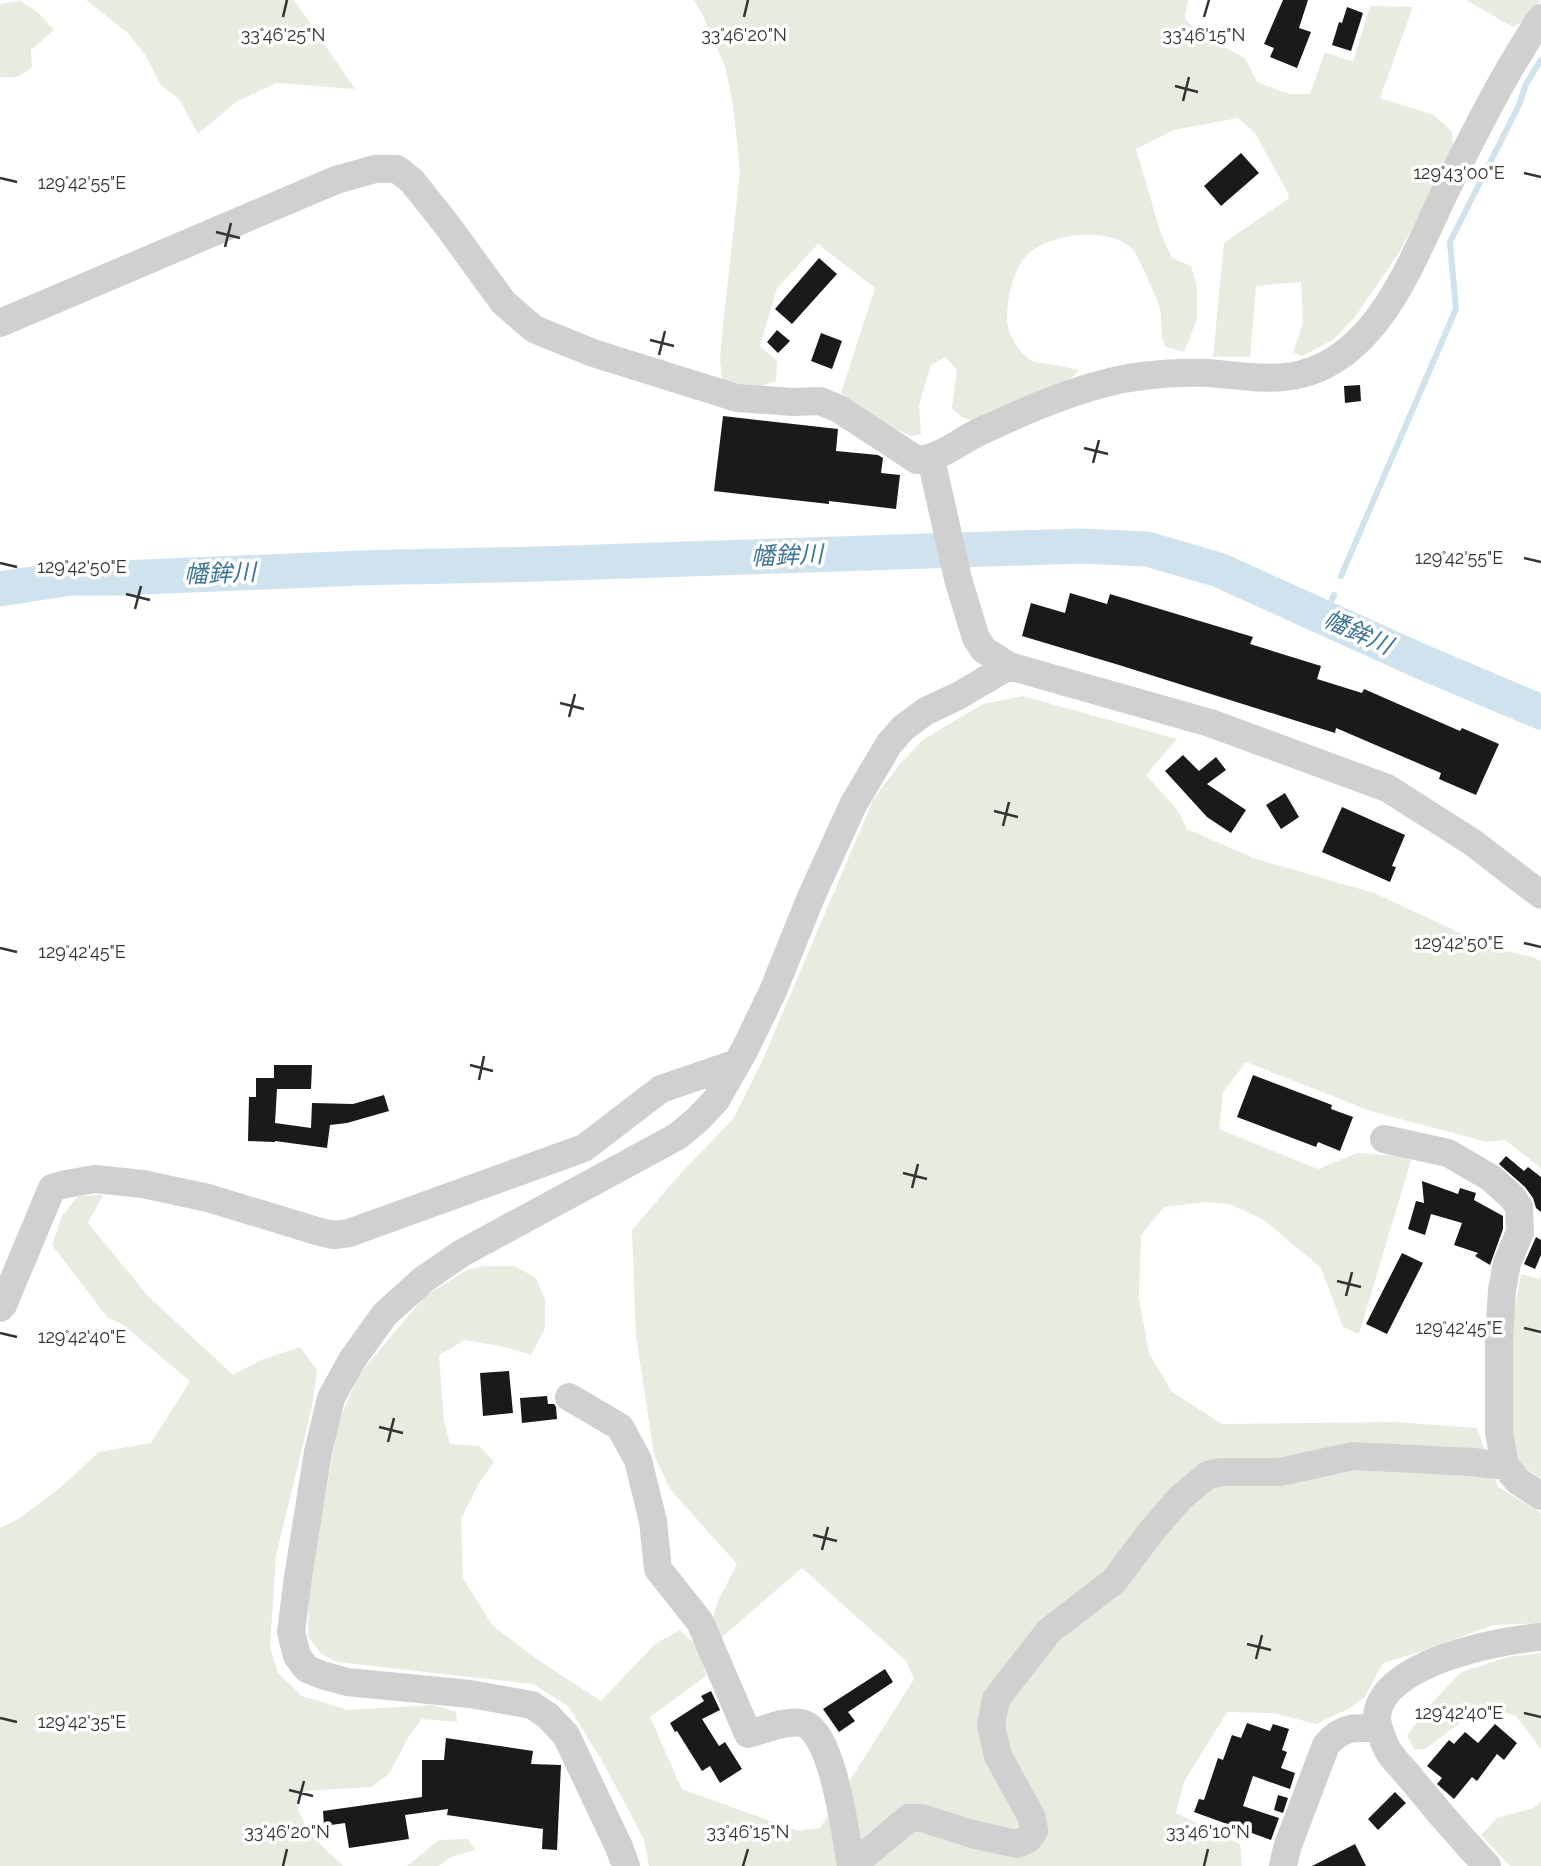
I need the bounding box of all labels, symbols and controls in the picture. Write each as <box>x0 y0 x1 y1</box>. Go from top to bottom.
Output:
text: 33°46'25"N <box>241 24 325 45</box>
text: 33°46'20"N <box>701 24 787 45</box>
text: 33°46'15"N <box>1163 24 1245 45</box>
text: 129°43'00"E <box>1413 162 1505 183</box>
text: 129°42'55"E <box>38 172 126 193</box>
water label: 幡鉾川 <box>751 539 826 571</box>
text: 129°42'55"E <box>1415 547 1503 568</box>
text: 129°42'50"E <box>37 556 127 577</box>
water label: 幡鉾川 <box>184 557 259 589</box>
water label: 幡鉾川 <box>1319 604 1400 661</box>
text: 129°42'50"E <box>1414 932 1504 953</box>
text: 129°42'45"E <box>38 941 126 962</box>
text: 129°42'45"E <box>1415 1317 1503 1338</box>
text: 129°42'40"E <box>38 1326 126 1347</box>
text: 129°42'40"E <box>1415 1702 1503 1723</box>
text: 129°42'35"E <box>38 1711 126 1732</box>
text: 33°46'20"N <box>244 1821 330 1842</box>
text: 33°46'15"N <box>707 1821 789 1842</box>
text: 33°46'10"N <box>1166 1821 1250 1842</box>

